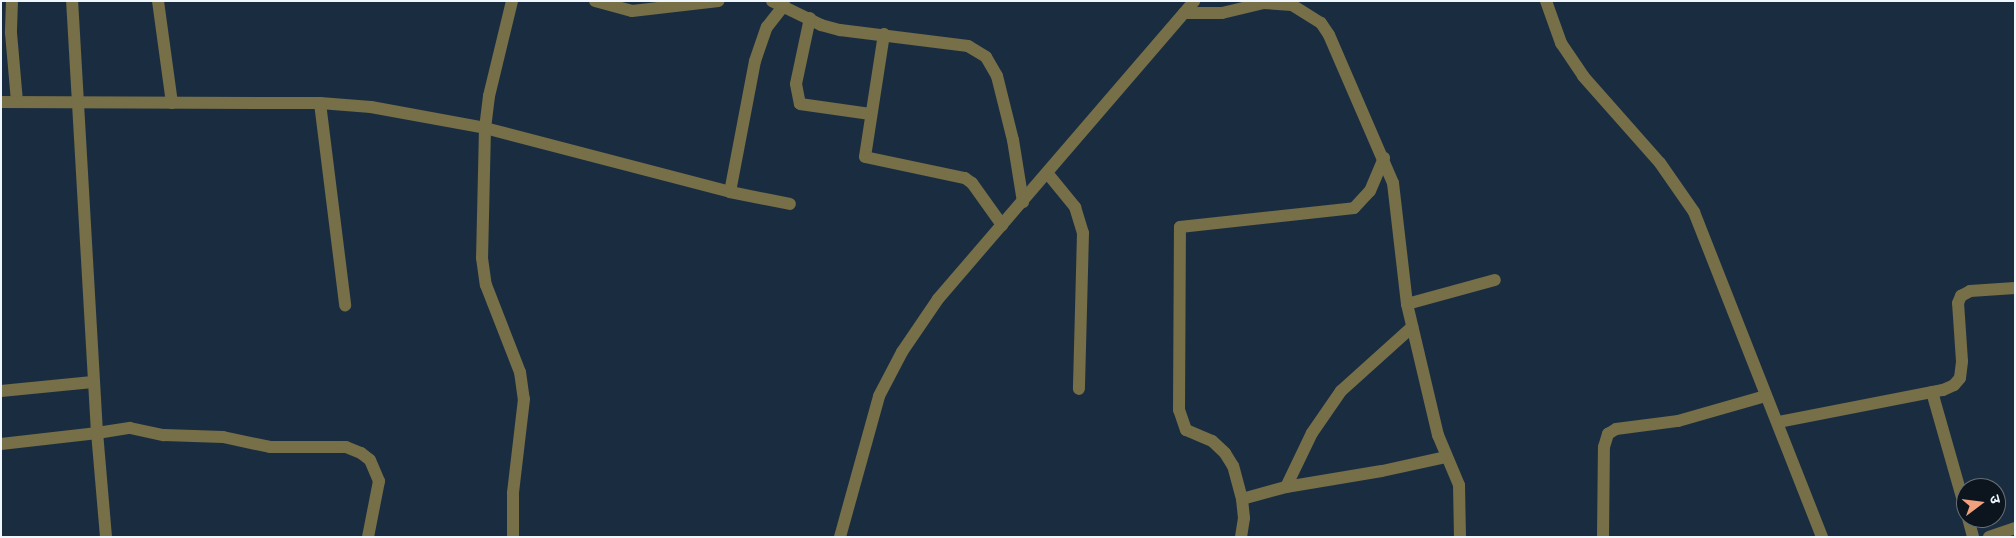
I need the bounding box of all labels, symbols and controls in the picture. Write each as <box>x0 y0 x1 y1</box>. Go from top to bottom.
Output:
north arrow <box>1956 478 2006 528</box>
text: उ <box>1986 493 2004 505</box>

